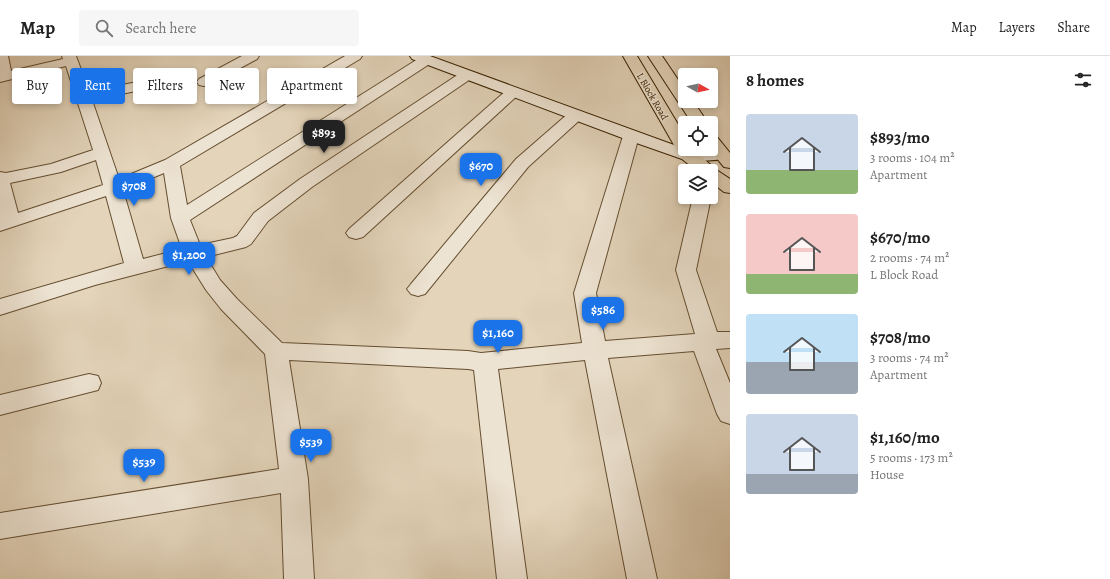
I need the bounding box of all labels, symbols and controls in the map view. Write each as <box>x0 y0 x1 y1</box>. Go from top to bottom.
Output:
search box <box>79 10 359 46</box>
text: Map <box>20 15 55 41</box>
icon: search <box>93 17 115 39</box>
text: Search here <box>125 18 197 38</box>
text: Map <box>951 18 977 37</box>
text: Layers <box>999 18 1035 37</box>
text: Share <box>1057 18 1090 37</box>
chip: Buy <box>12 68 62 104</box>
chip: Rent <box>70 68 125 104</box>
chip: Filters <box>133 68 197 104</box>
chip: New <box>205 68 259 104</box>
chip: Apartment <box>267 68 357 104</box>
north arrow <box>678 68 718 108</box>
map controls <box>678 68 718 204</box>
text: 8 homes <box>746 69 804 92</box>
icon: filters <box>1072 69 1094 91</box>
street label: L Block Road <box>634 70 672 123</box>
button: locate <box>678 116 718 156</box>
pin: $893 <box>300 120 348 154</box>
text: $893 <box>312 124 336 141</box>
text: $893/mo <box>870 126 930 149</box>
icon: home <box>778 130 826 178</box>
text: 3 rooms · 104 m² <box>870 149 954 166</box>
pin: $670 <box>457 153 505 187</box>
text: $670 <box>469 157 493 174</box>
button: layers <box>678 164 718 204</box>
text: Apartment <box>870 166 928 183</box>
pin: $708 <box>110 173 158 207</box>
text: $708 <box>122 177 146 194</box>
text: $670/mo <box>870 226 930 249</box>
icon: home <box>778 230 826 278</box>
pin: $1,200 <box>156 242 222 276</box>
text: $1,200 <box>172 246 206 263</box>
text: 2 rooms · 74 m² <box>870 249 949 266</box>
text: L Block Road <box>870 266 938 283</box>
pin: $586 <box>579 297 627 331</box>
text: $586 <box>591 301 615 318</box>
pin: $1,160 <box>465 320 531 354</box>
text: $1,160 <box>482 324 514 341</box>
text: $708/mo <box>870 326 931 349</box>
icon: home <box>778 330 826 378</box>
text: 3 rooms · 74 m² <box>870 349 949 366</box>
text: Apartment <box>870 366 928 383</box>
text: $1,160/mo <box>870 426 940 449</box>
pin: $539 <box>287 429 335 463</box>
icon: home <box>778 430 826 478</box>
text: $539 <box>299 433 323 450</box>
pin: $539 <box>120 449 168 483</box>
text: 5 rooms · 173 m² <box>870 449 953 466</box>
text: $539 <box>132 453 156 470</box>
text: House <box>870 466 904 483</box>

